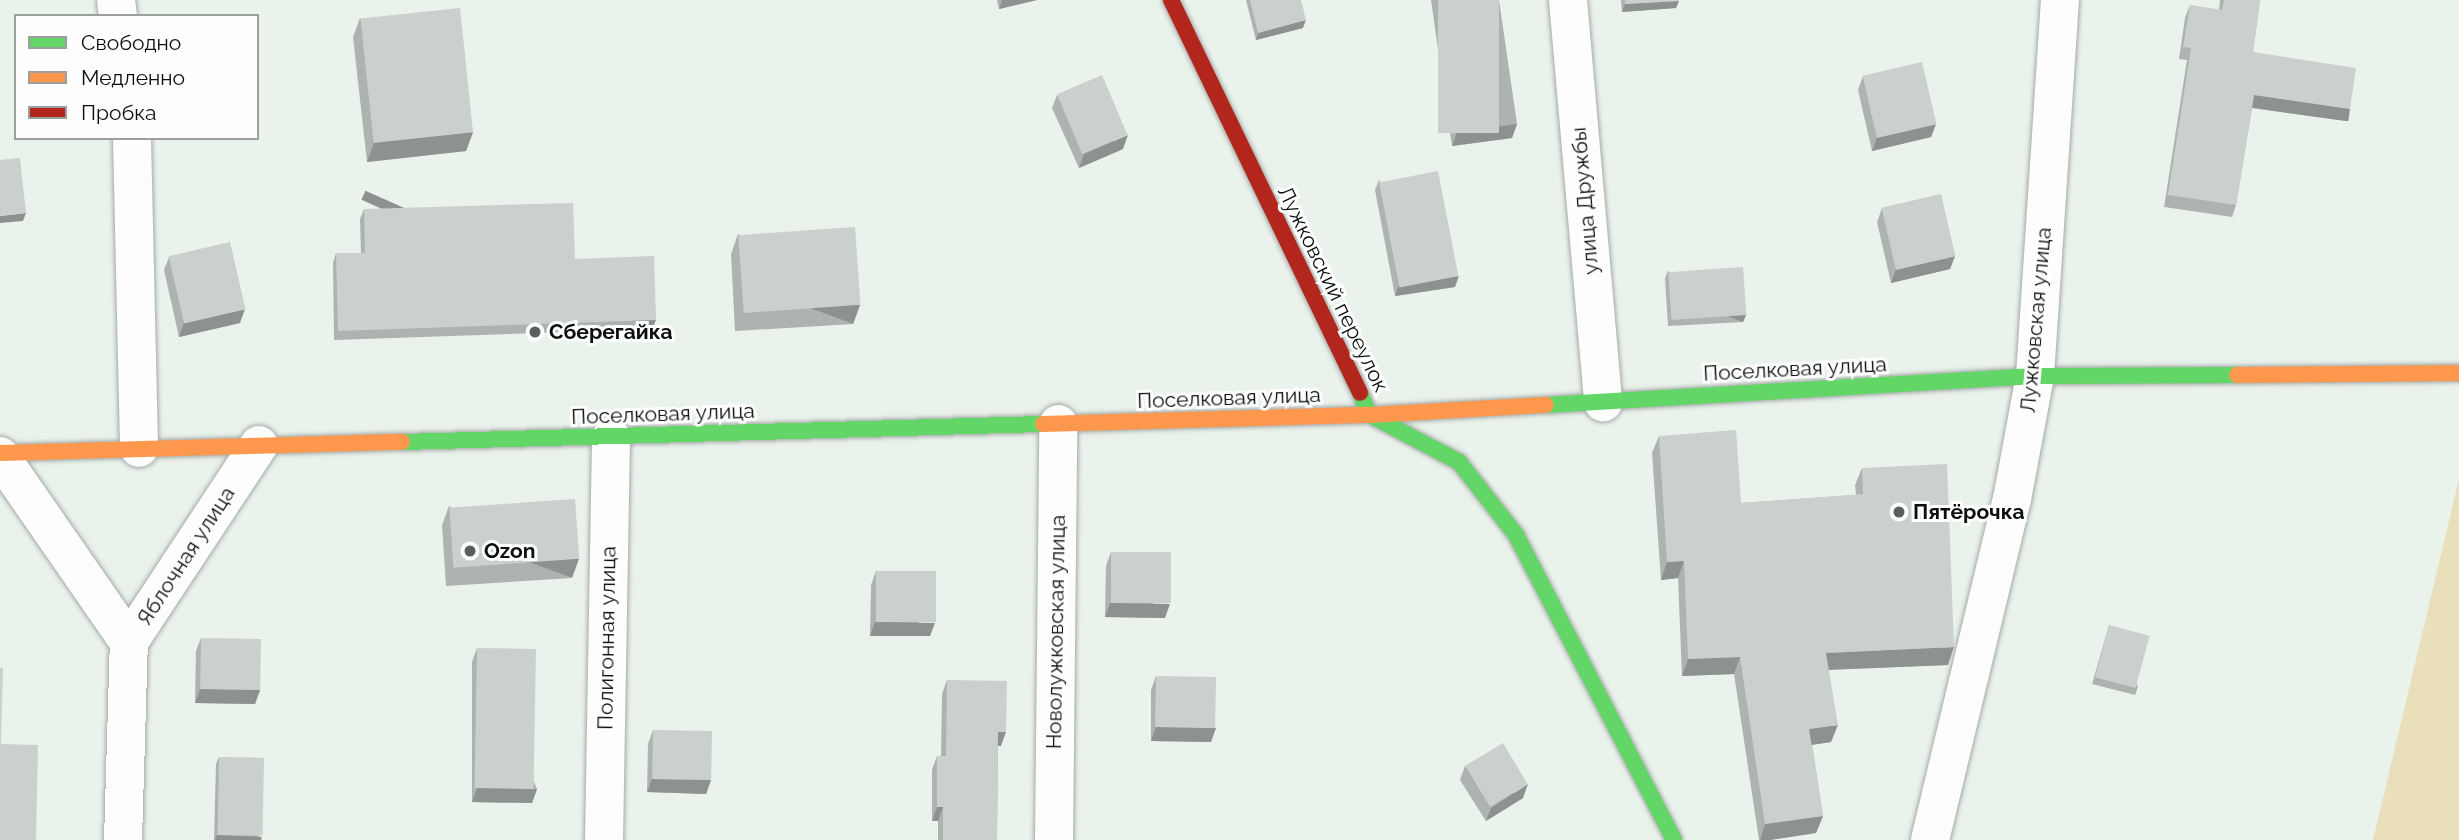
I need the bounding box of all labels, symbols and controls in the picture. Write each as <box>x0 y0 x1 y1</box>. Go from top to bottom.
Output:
legend <box>14 14 259 140</box>
text: Свободно <box>81 30 181 55</box>
text: Медленно <box>81 65 185 90</box>
text: Пробка <box>81 100 157 125</box>
street label: улица Дружбы <box>1566 126 1604 276</box>
street label: Лужковский переулок <box>1272 182 1394 396</box>
street label: Лужковская улица <box>2015 226 2057 414</box>
place label: Сберегайка <box>549 319 673 345</box>
marker: Сберегайка <box>527 324 543 340</box>
street label: Поселковая улица <box>1702 352 1888 386</box>
street label: Поселковая улица <box>1136 382 1322 414</box>
street label: Поселковая улица <box>570 398 756 430</box>
street label: Яблочная улица <box>132 482 240 630</box>
place label: Пятёрочка <box>1913 499 2025 525</box>
marker: Пятёрочка <box>1891 504 1907 520</box>
street label: Новолужковская улица <box>1041 514 1071 750</box>
place label: Ozon <box>484 538 535 564</box>
marker: Ozon <box>462 543 478 559</box>
street label: Полигонная улица <box>593 546 621 730</box>

